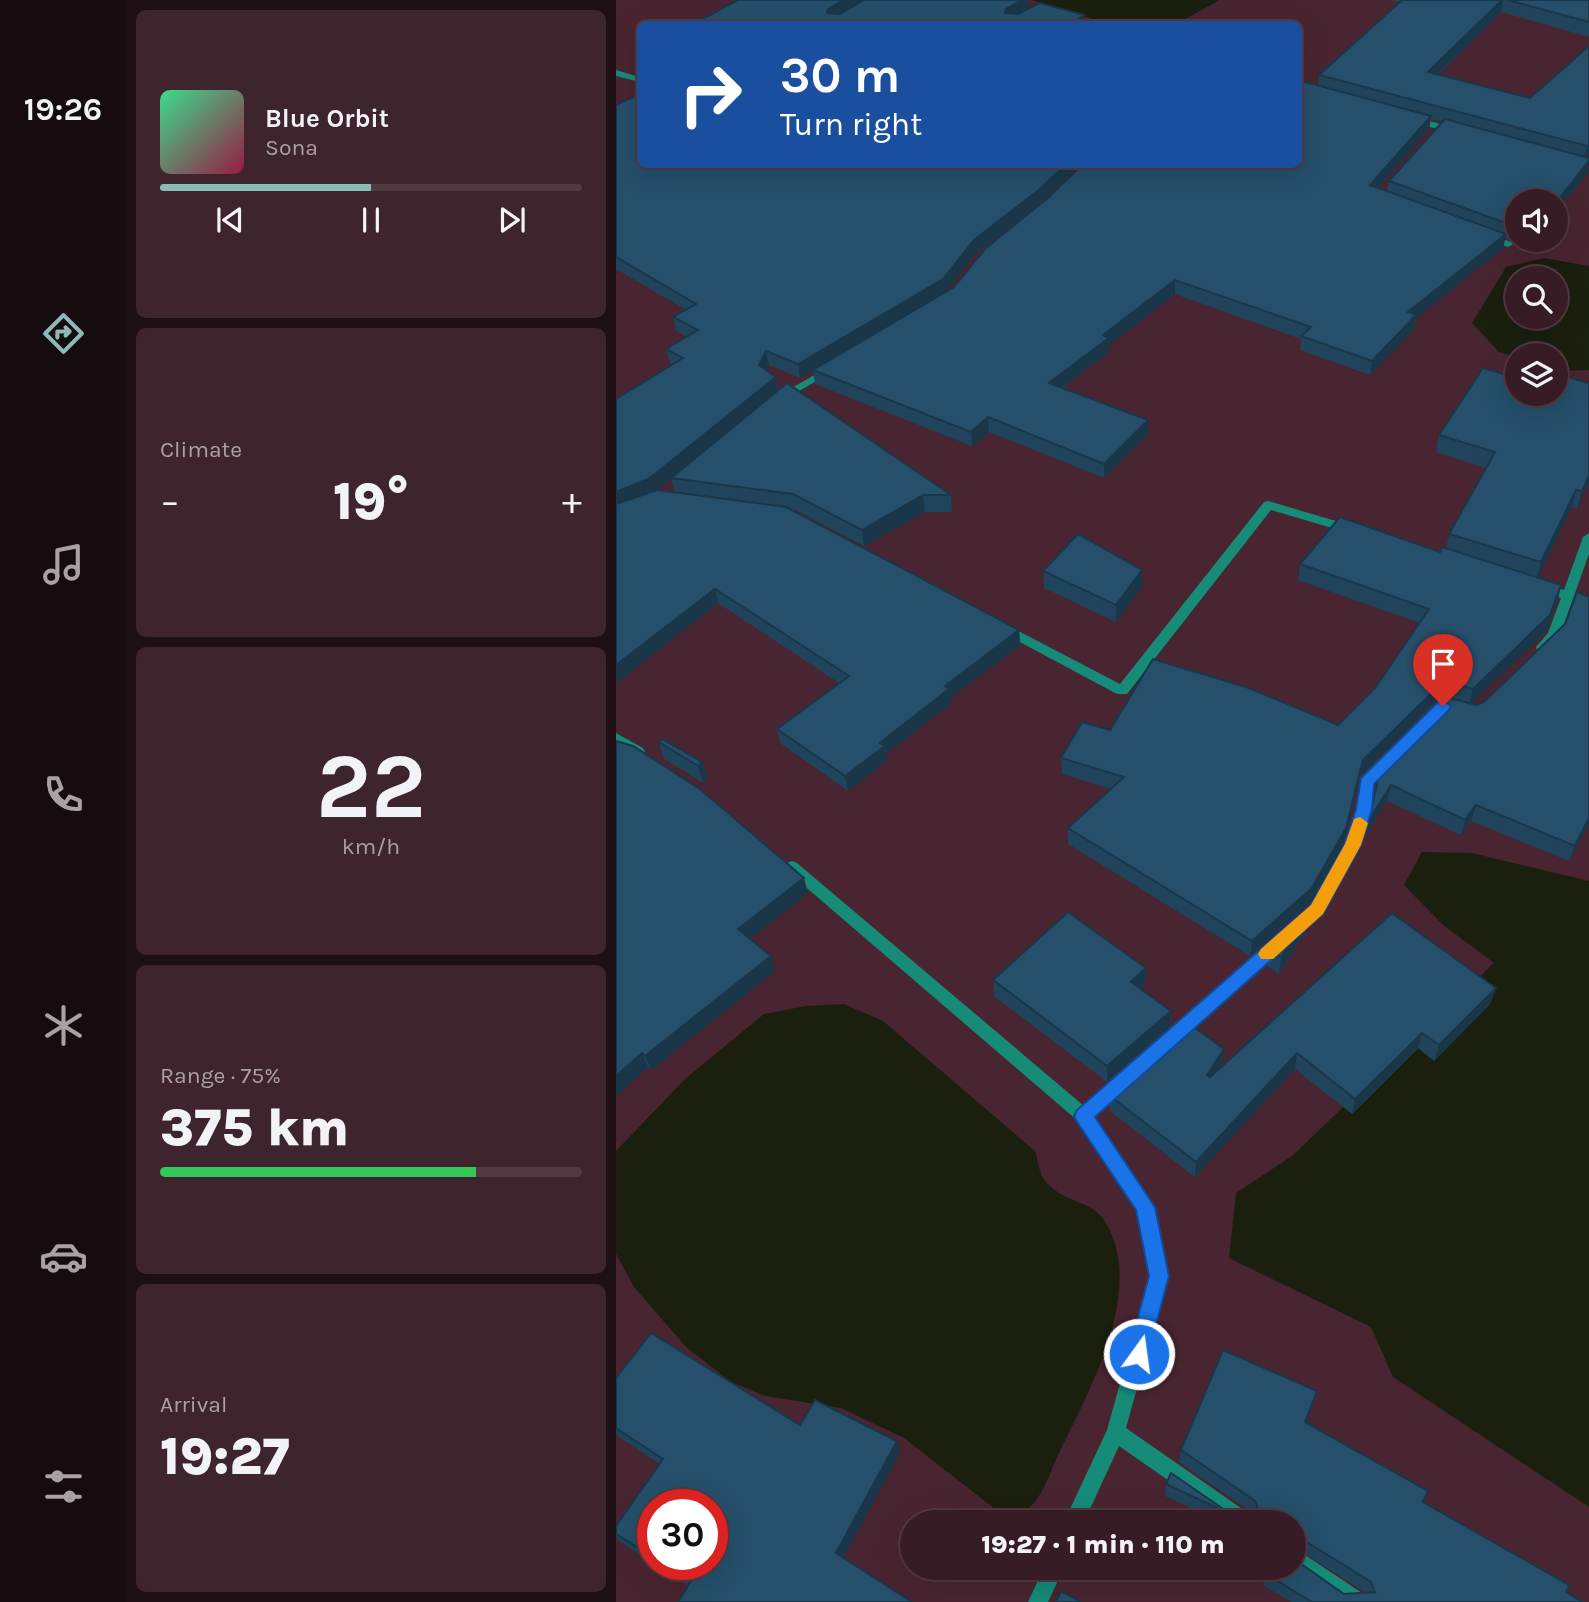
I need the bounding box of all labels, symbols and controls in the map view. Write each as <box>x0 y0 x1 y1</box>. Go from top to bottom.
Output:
text: 30 m <box>780 47 900 104</box>
icon: right <box>665 49 756 140</box>
text: 19:26 <box>24 91 102 128</box>
text: Blue Orbit <box>265 103 389 134</box>
text: Turn right <box>780 106 922 143</box>
text: Sona <box>265 134 318 161</box>
map controls <box>1505 189 1568 406</box>
button: sound <box>1505 189 1568 252</box>
icon: previous <box>211 201 249 239</box>
icon: pause <box>352 201 390 239</box>
icon: next <box>493 201 531 239</box>
button: search <box>1505 266 1568 329</box>
icon: directions <box>39 309 88 358</box>
button: layers <box>1505 343 1568 406</box>
text: Climate <box>160 436 242 463</box>
text: 19° <box>333 471 409 532</box>
text: − <box>160 479 180 524</box>
text: + <box>562 479 582 524</box>
icon: music <box>39 540 88 589</box>
pin <box>1413 634 1473 706</box>
icon: arrive <box>1424 645 1462 683</box>
text: 22 <box>316 734 426 840</box>
icon: phone <box>39 770 88 819</box>
text: km/h <box>342 833 400 860</box>
icon: climate <box>39 1001 88 1050</box>
text: Range · 75% <box>160 1062 281 1089</box>
text: 375 km <box>160 1097 349 1158</box>
icon: car <box>39 1232 88 1281</box>
position arrow <box>1102 1317 1176 1391</box>
text: Arrival <box>160 1391 227 1418</box>
text: 19:27 <box>160 1426 290 1487</box>
icon: filters <box>39 1462 88 1511</box>
speed limit sign: 30 <box>637 1489 728 1580</box>
text: 19:27 · 1 min · 110 m <box>981 1529 1225 1560</box>

